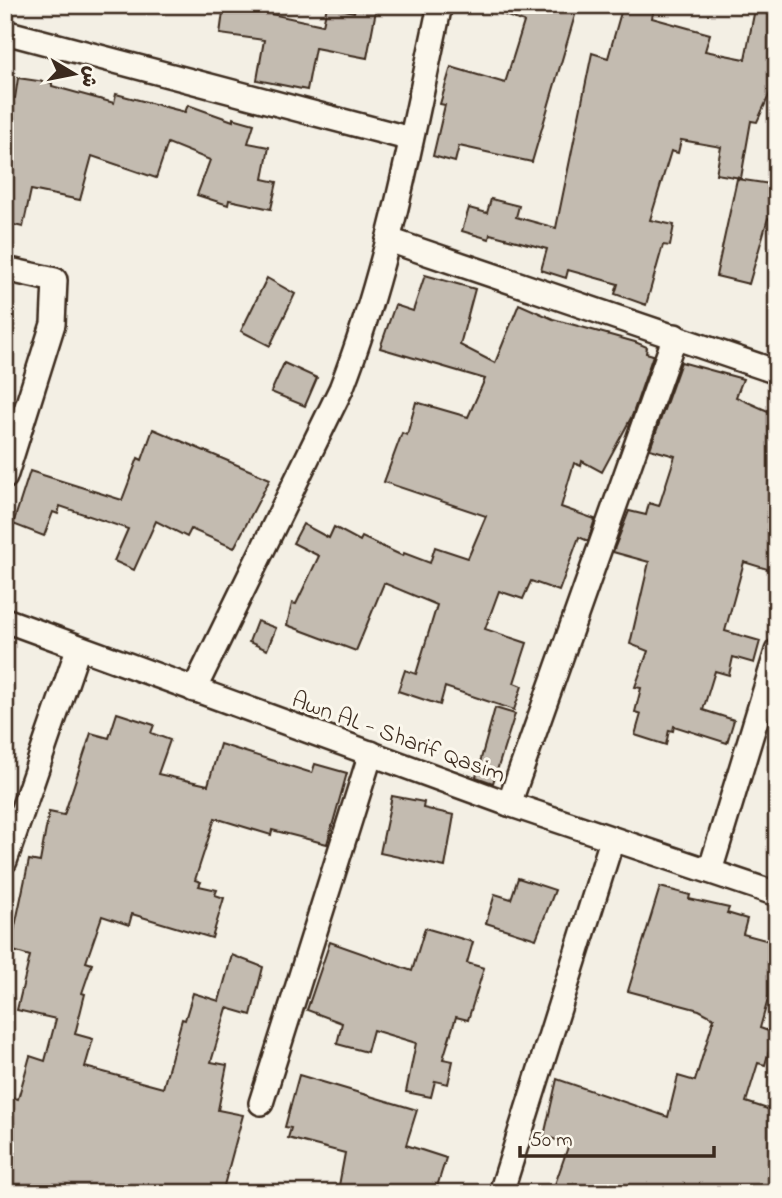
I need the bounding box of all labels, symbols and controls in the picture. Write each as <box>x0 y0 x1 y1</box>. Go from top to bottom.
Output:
north arrow <box>38 38 108 108</box>
text: ش <box>73 64 103 89</box>
street label: Awn AL - Sharif Qasim <box>286 683 510 793</box>
scale bar <box>520 1114 714 1158</box>
text: 50 m <box>530 1126 573 1156</box>

